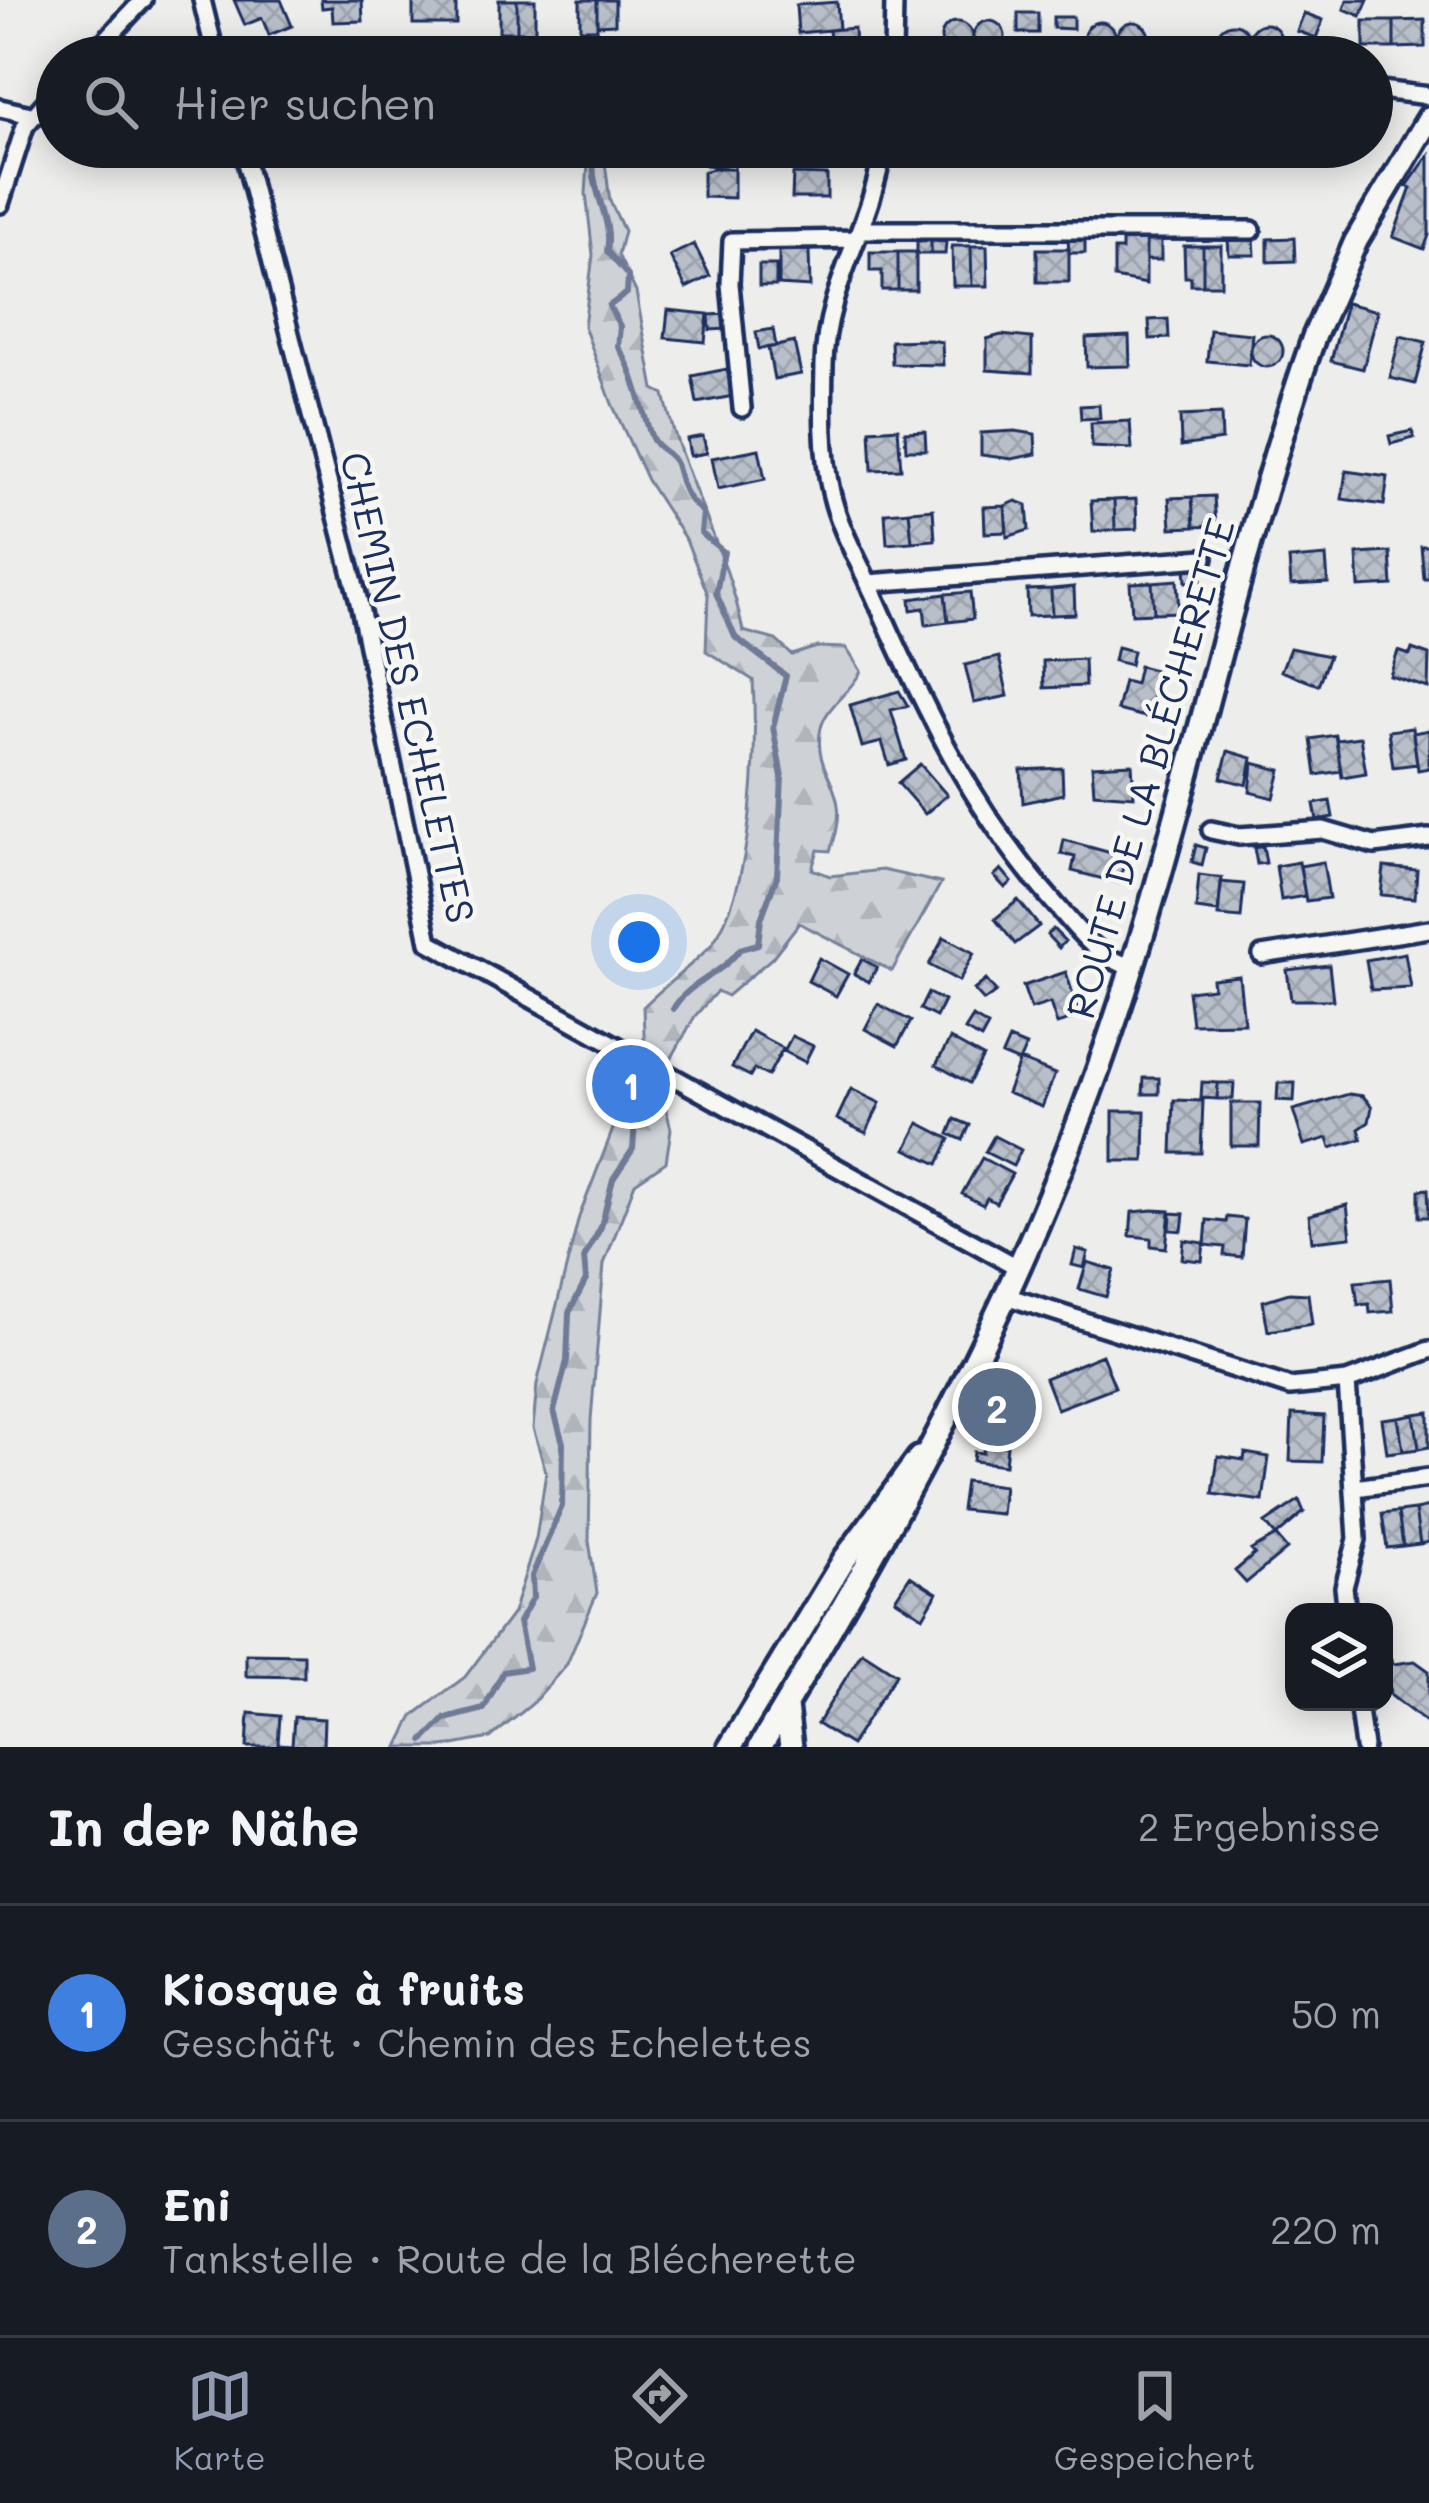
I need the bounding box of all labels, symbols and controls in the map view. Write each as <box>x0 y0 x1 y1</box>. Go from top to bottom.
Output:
search box <box>36 36 1393 168</box>
icon: search <box>78 69 144 135</box>
text: Hier suchen <box>174 73 436 131</box>
street label: CHEMIN DES ECHELETTES <box>330 446 488 928</box>
street label: ROUTE DE LA BLÉCHERETTE <box>1053 512 1245 1024</box>
your location <box>609 912 669 972</box>
pin: 1 <box>592 1039 670 1129</box>
pin: 2 <box>958 1362 1036 1452</box>
map controls <box>1285 1603 1393 1711</box>
button: layers <box>1285 1603 1393 1711</box>
text: In der Nähe <box>48 1792 359 1859</box>
text: 2 Ergebnisse <box>1138 1800 1381 1851</box>
text: Kiosque à fruits <box>162 1958 525 2016</box>
text: 1 <box>78 1987 96 2038</box>
text: 50 m <box>1291 1987 1381 2038</box>
text: Geschäft · Chemin des Echelettes <box>162 2016 812 2067</box>
text: Eni <box>162 2174 232 2232</box>
text: 2 <box>76 2203 98 2254</box>
text: 220 m <box>1270 2203 1381 2254</box>
text: Tankstelle · Route de la Blécherette <box>162 2232 857 2283</box>
tab: Karte <box>174 2363 266 2478</box>
tab: Route <box>613 2363 707 2478</box>
tab: Gespeichert <box>1054 2363 1255 2478</box>

